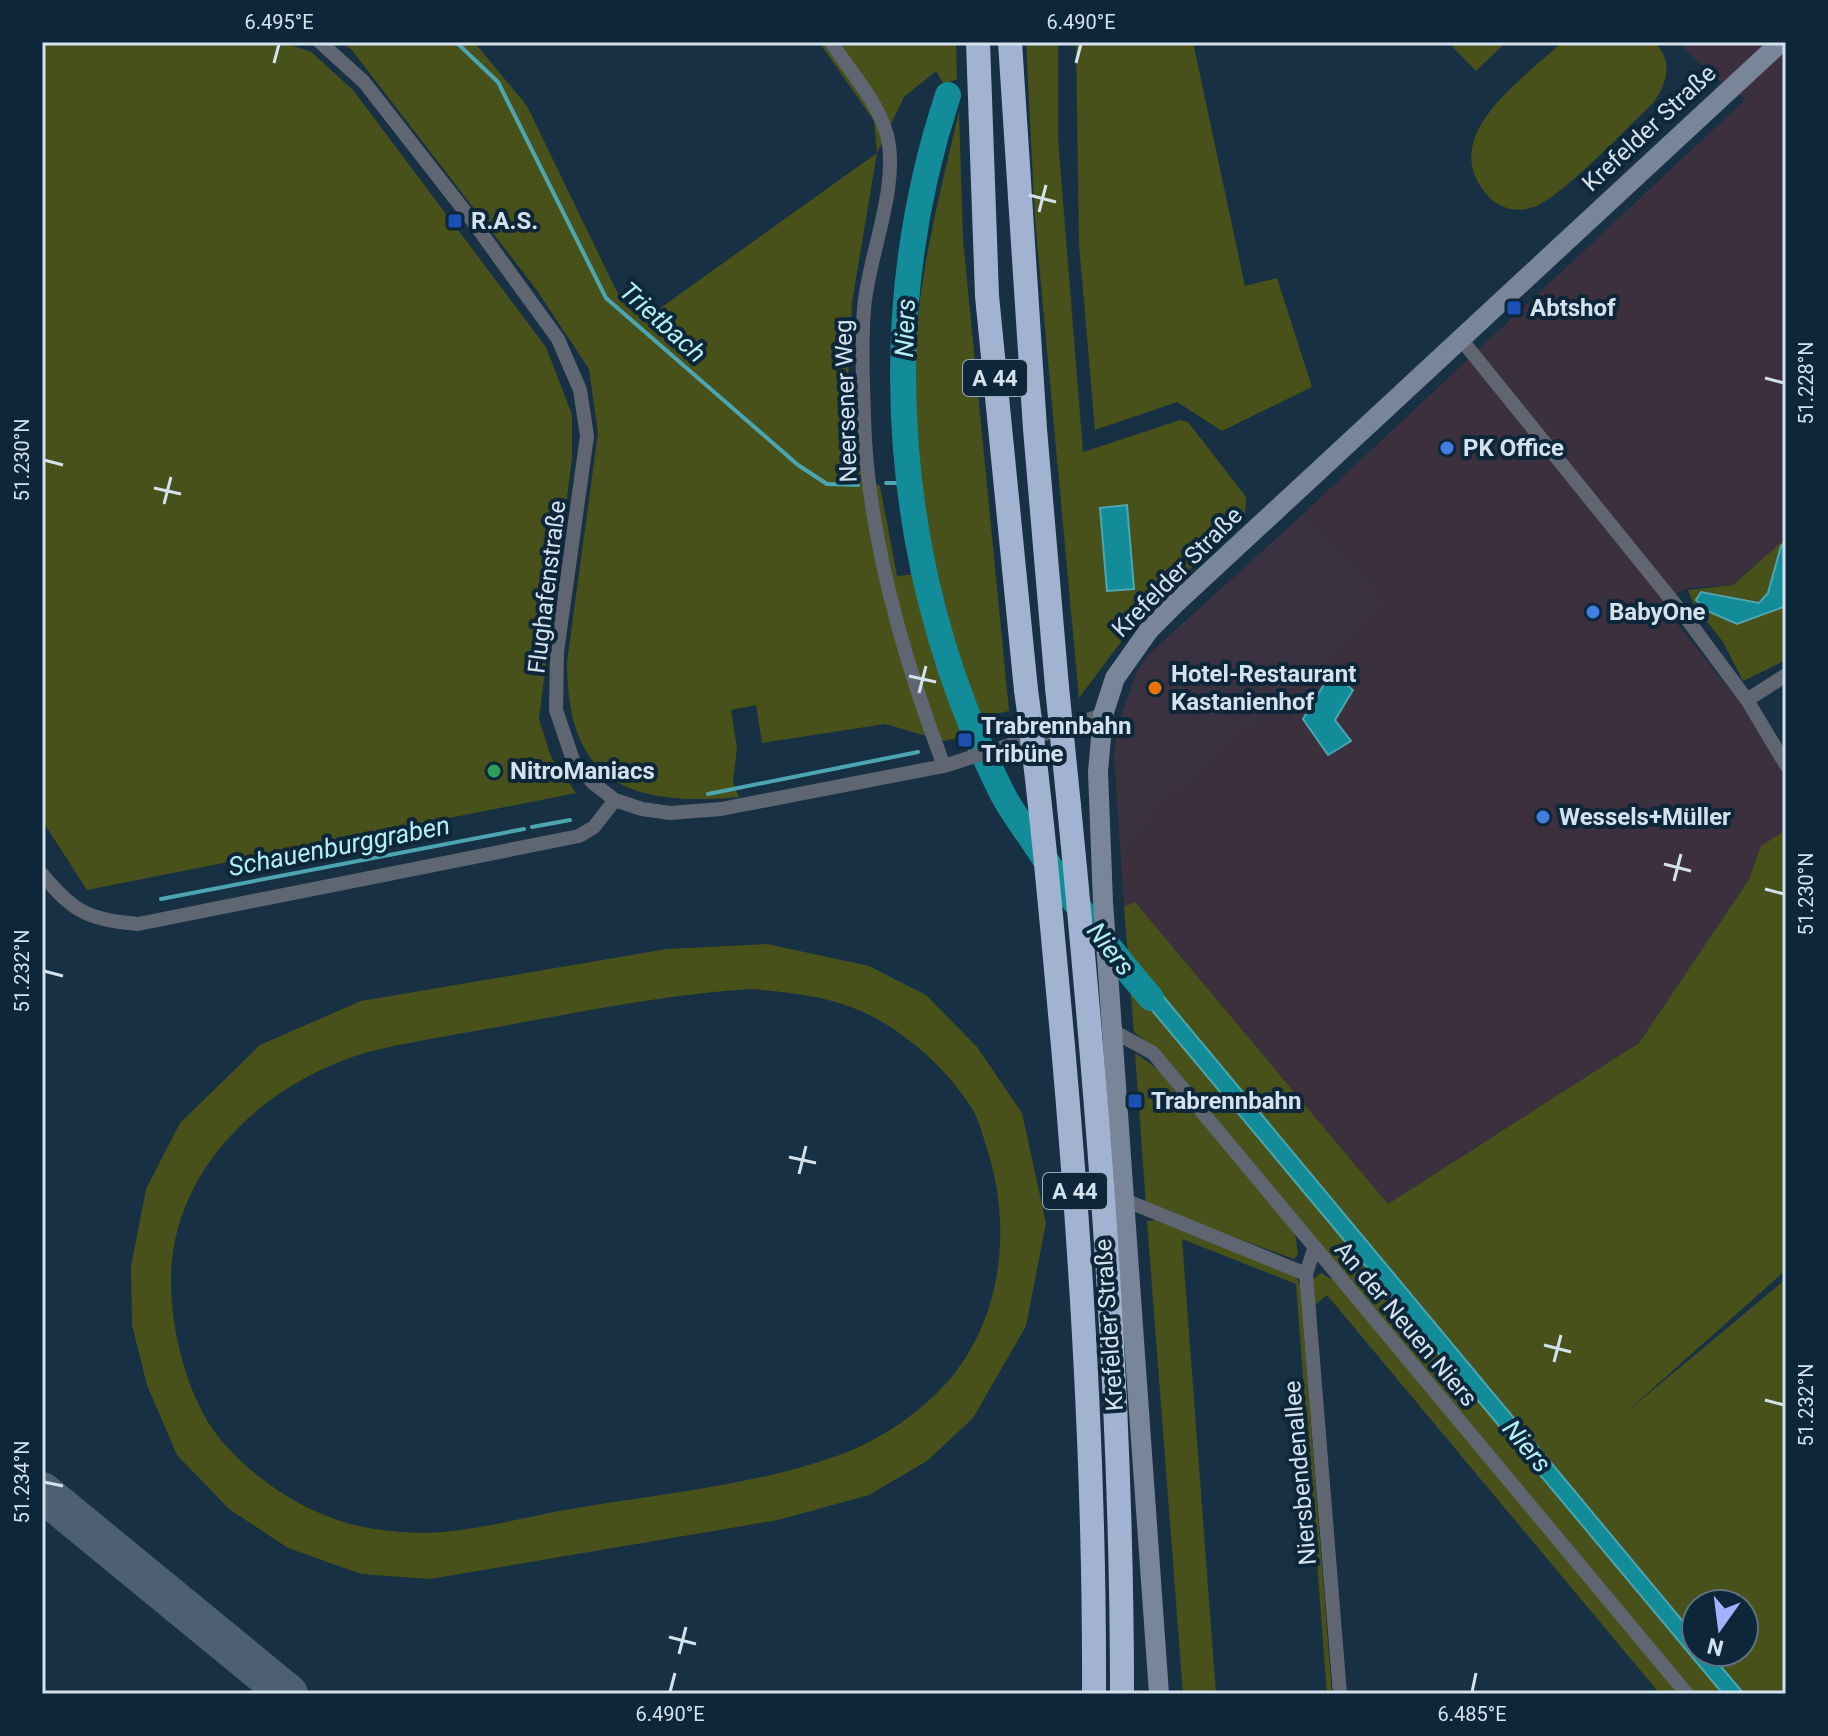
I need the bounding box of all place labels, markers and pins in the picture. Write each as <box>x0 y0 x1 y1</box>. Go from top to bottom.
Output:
place label: R.A.S. <box>471 207 538 235</box>
marker: R.A.S. <box>446 212 464 230</box>
place label: Abtshof <box>1530 294 1616 322</box>
marker: Abtshof <box>1505 299 1523 317</box>
place label: PK Office <box>1463 434 1564 462</box>
marker: PK Office <box>1438 439 1456 457</box>
place label: BabyOne <box>1609 598 1706 626</box>
marker: BabyOne <box>1584 603 1602 621</box>
place label: Hotel-Restaurant Kastanienhof <box>1171 660 1356 716</box>
marker: Hotel-Restaurant Kastanienhof <box>1146 679 1164 697</box>
place label: Trabrennbahn Tribüne <box>981 712 1132 768</box>
marker: Trabrennbahn Tribüne <box>956 731 974 749</box>
place label: NitroManiacs <box>510 757 655 785</box>
marker: NitroManiacs <box>485 762 503 780</box>
place label: Wessels+Müller <box>1559 803 1731 831</box>
marker: Wessels+Müller <box>1534 808 1552 826</box>
place label: Trabrennbahn <box>1151 1087 1302 1115</box>
marker: Trabrennbahn <box>1126 1092 1144 1110</box>

